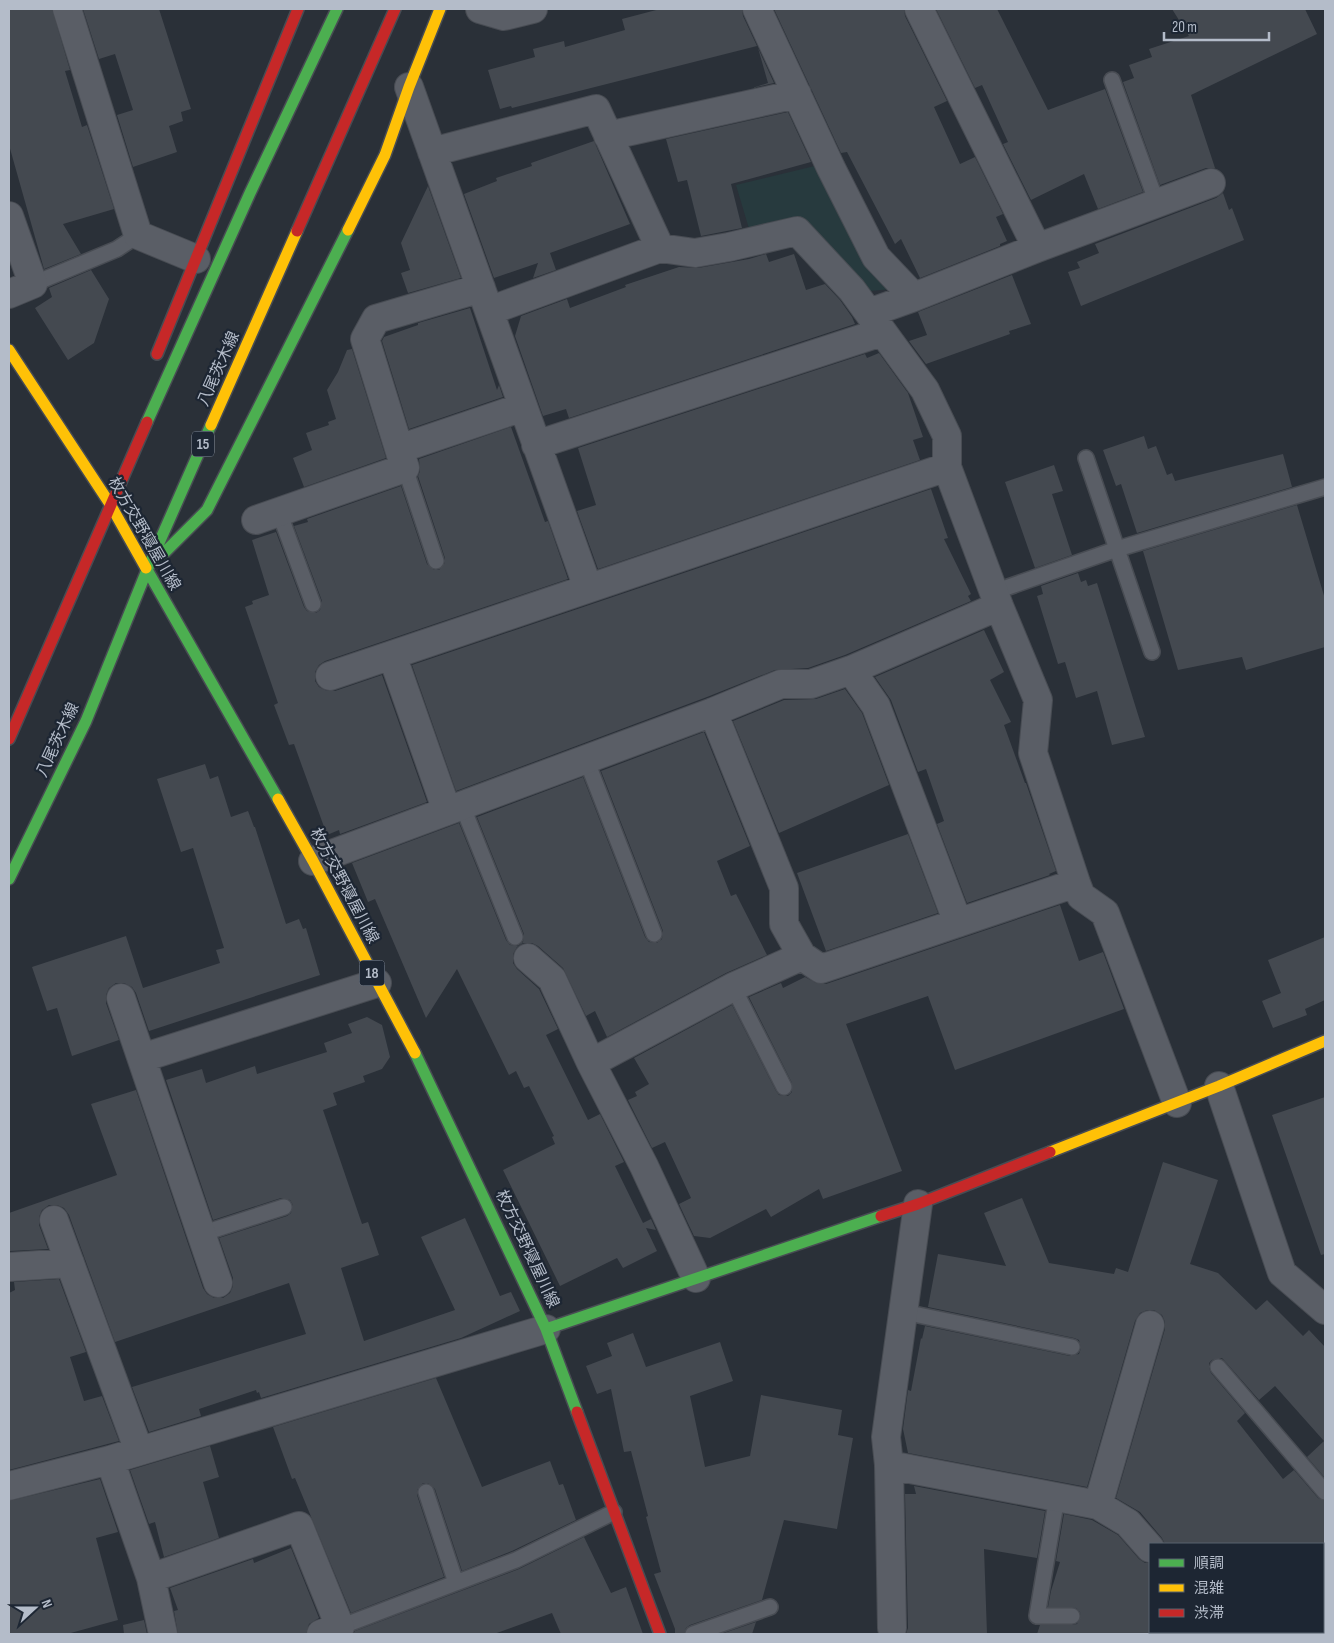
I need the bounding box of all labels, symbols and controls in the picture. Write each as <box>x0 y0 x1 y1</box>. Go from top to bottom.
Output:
scale bar <box>1164 10 1269 42</box>
text: 20 m <box>1172 18 1197 37</box>
street label: 八尾茨木線 <box>194 329 244 409</box>
road number: 15 <box>192 432 214 456</box>
street label: 枚方交野寝屋川線 <box>104 474 184 594</box>
street label: 八尾茨木線 <box>32 700 84 780</box>
street label: 枚方交野寝屋川線 <box>306 825 382 947</box>
road number: 18 <box>360 960 384 986</box>
street label: 枚方交野寝屋川線 <box>491 1187 563 1311</box>
legend <box>1149 1543 1324 1633</box>
text: 順調 <box>1194 1554 1224 1573</box>
text: 混雑 <box>1194 1579 1224 1598</box>
north arrow <box>10 1583 60 1633</box>
text: N <box>37 1597 56 1610</box>
text: 渋滞 <box>1194 1604 1224 1623</box>

